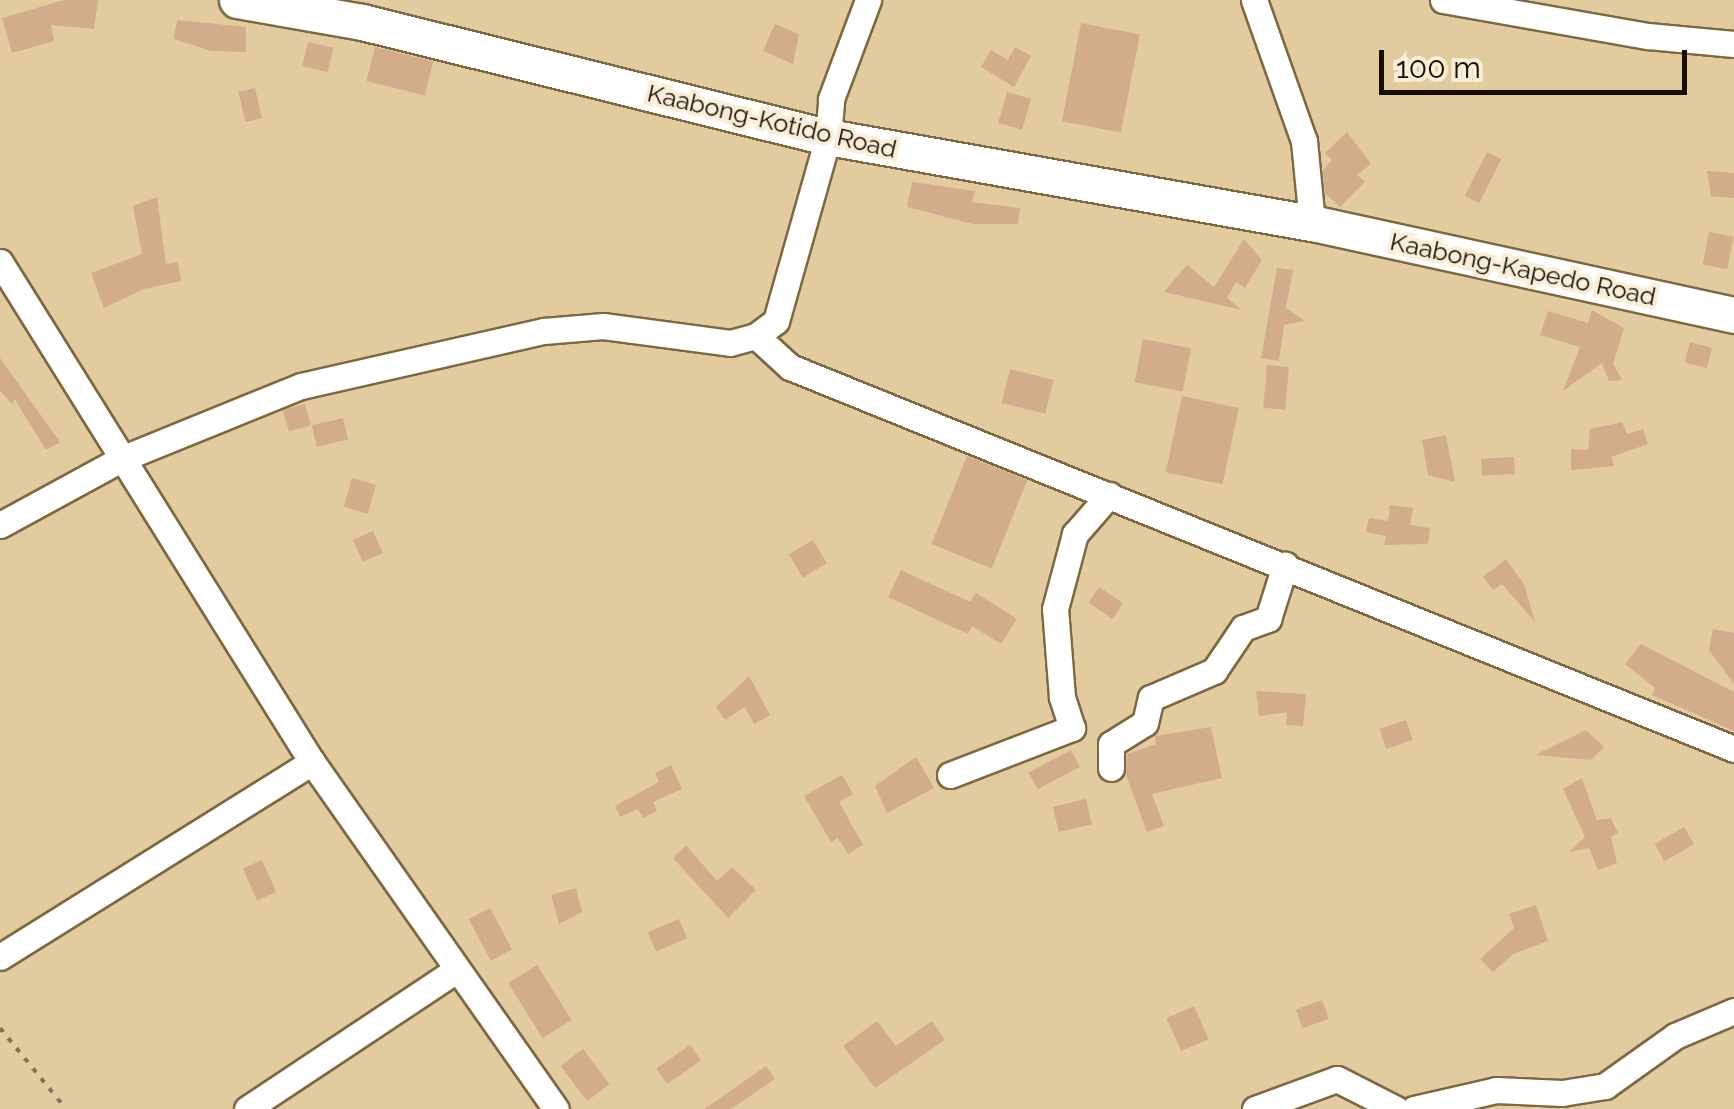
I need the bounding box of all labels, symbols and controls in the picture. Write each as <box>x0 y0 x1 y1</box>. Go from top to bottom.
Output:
scale bar <box>1384 30 1692 92</box>
text: 100 m <box>1396 50 1481 85</box>
street label: Kaabong-Kotido Road <box>645 78 899 164</box>
street label: Kaabong-Kapedo Road <box>1387 226 1659 312</box>

